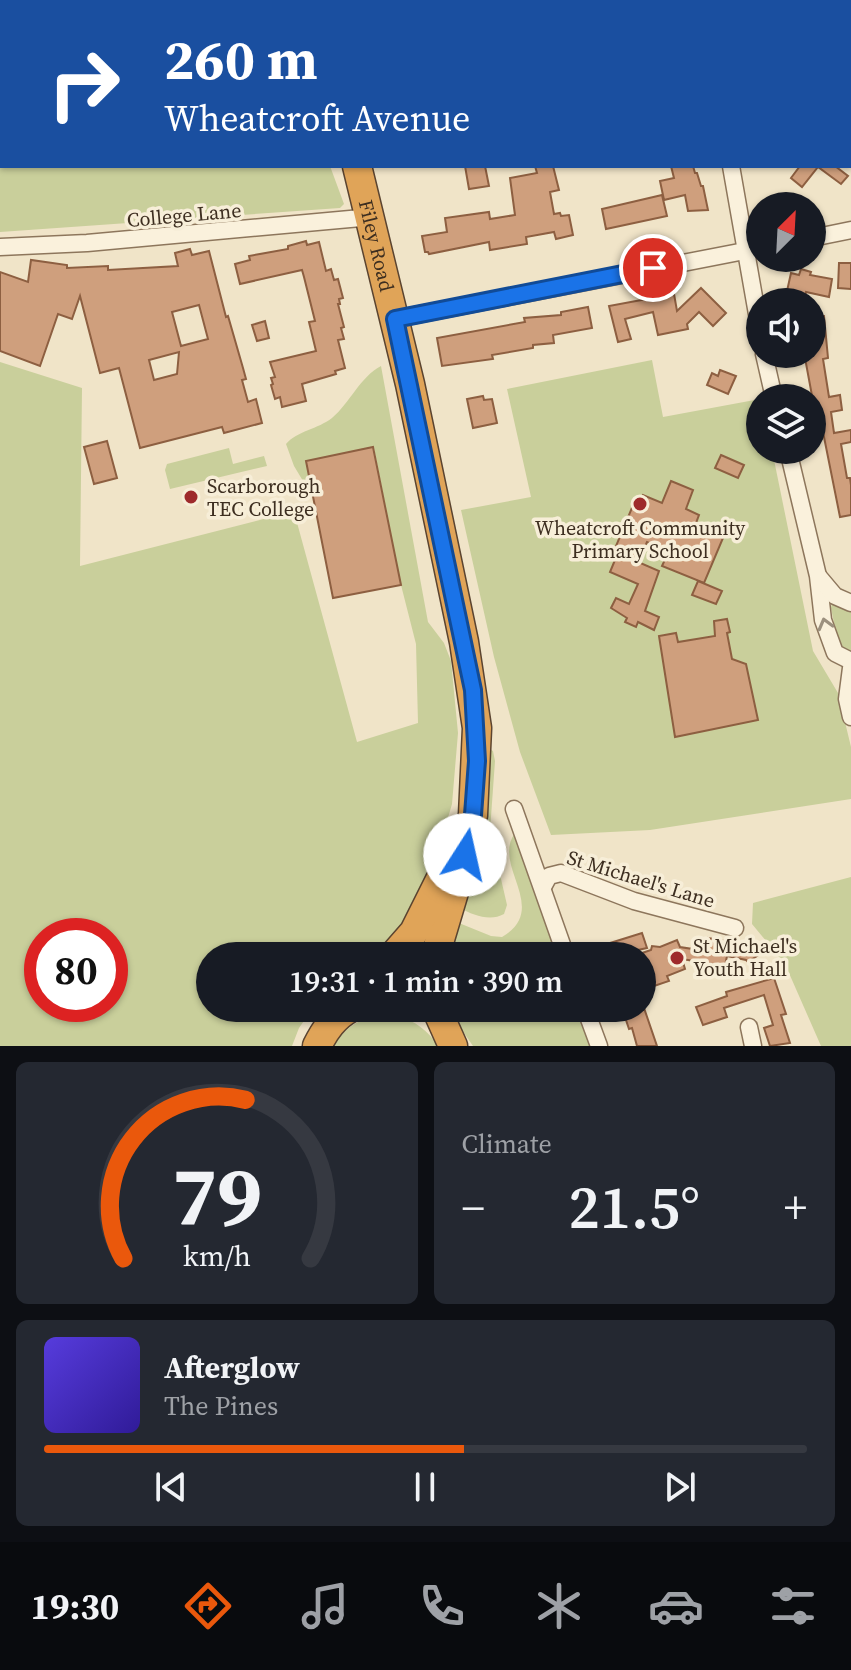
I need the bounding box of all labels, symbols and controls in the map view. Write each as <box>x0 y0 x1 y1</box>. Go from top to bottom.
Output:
text: 260 m <box>164 21 318 98</box>
icon: right <box>32 32 136 136</box>
text: Wheatcroft Avenue <box>164 94 470 143</box>
north arrow <box>746 192 826 272</box>
map controls <box>746 192 826 464</box>
street label: College Lane <box>126 196 242 234</box>
street label: Filey Road <box>352 197 401 295</box>
pin <box>619 234 687 302</box>
icon: arrive <box>631 246 675 290</box>
button: sound <box>746 288 826 368</box>
button: layers <box>746 384 826 464</box>
place label: Scarborough TEC College <box>207 472 321 523</box>
marker: Scarborough TEC College <box>182 488 200 506</box>
marker: Wheatcroft Community Primary School <box>631 495 649 513</box>
place label: Wheatcroft Community Primary School <box>535 514 746 565</box>
one-way arrow <box>817 617 834 631</box>
position arrow <box>423 813 507 897</box>
street label: St Michael's Lane <box>564 843 718 915</box>
speed limit sign: 80 <box>24 918 128 1022</box>
place label: St Michael's Youth Hall <box>693 932 797 983</box>
marker: St Michael's Youth Hall <box>668 949 686 967</box>
text: 19:31 · 1 min · 390 m <box>289 961 563 1002</box>
text: Climate <box>462 1126 552 1162</box>
text: 79 <box>172 1139 262 1253</box>
text: 21.5° <box>569 1166 700 1248</box>
text: − <box>462 1177 485 1238</box>
text: + <box>784 1177 807 1238</box>
text: km/h <box>183 1236 251 1276</box>
text: Afterglow <box>164 1347 300 1388</box>
text: The Pines <box>164 1388 278 1424</box>
icon: previous <box>149 1465 193 1509</box>
icon: pause <box>403 1465 447 1509</box>
icon: next <box>658 1465 702 1509</box>
icon: directions <box>180 1578 236 1634</box>
icon: music <box>297 1578 353 1634</box>
icon: phone <box>414 1578 470 1634</box>
icon: climate <box>531 1578 587 1634</box>
icon: car <box>648 1578 704 1634</box>
icon: filters <box>765 1578 821 1634</box>
text: 19:30 <box>30 1582 119 1631</box>

